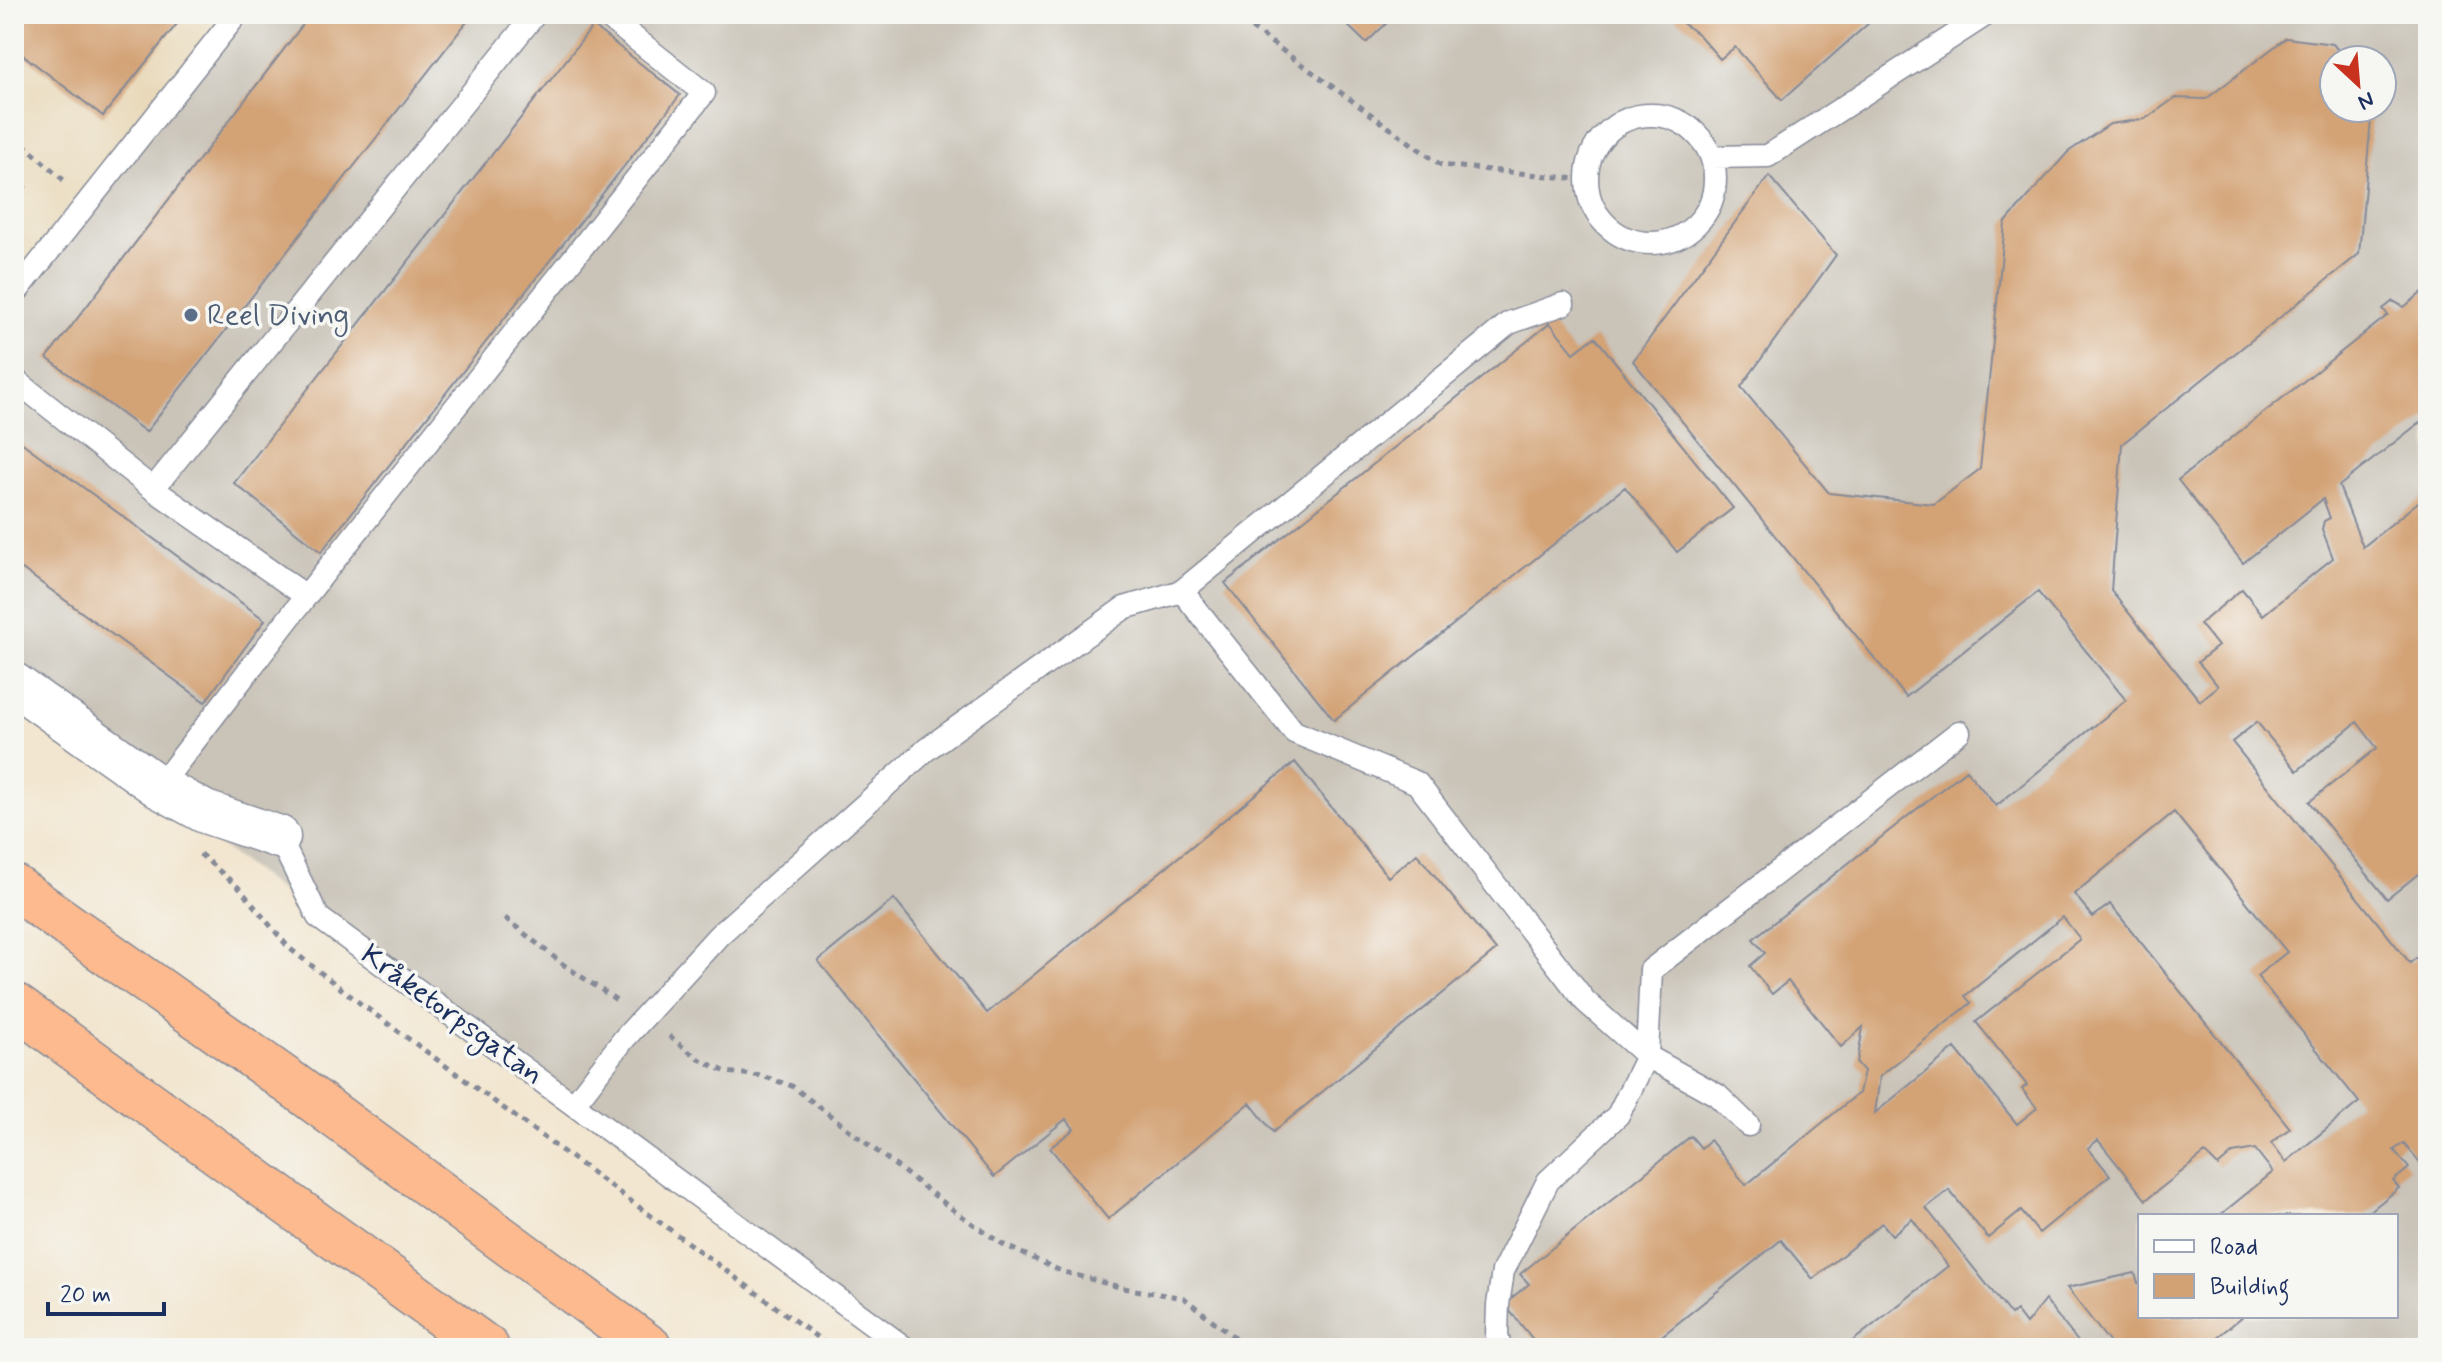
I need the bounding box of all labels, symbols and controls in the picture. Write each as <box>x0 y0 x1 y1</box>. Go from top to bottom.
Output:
north arrow <box>2318 44 2398 124</box>
text: N <box>2353 84 2379 116</box>
place label: Reel Diving <box>207 296 349 337</box>
marker: Reel Diving <box>182 306 200 324</box>
street label: Kråketorpsgatan <box>352 935 551 1096</box>
legend <box>2138 1214 2398 1318</box>
text: Road <box>2210 1232 2258 1263</box>
scale bar <box>48 1266 164 1316</box>
text: Building <box>2210 1272 2290 1306</box>
text: 20 m <box>60 1280 111 1311</box>

